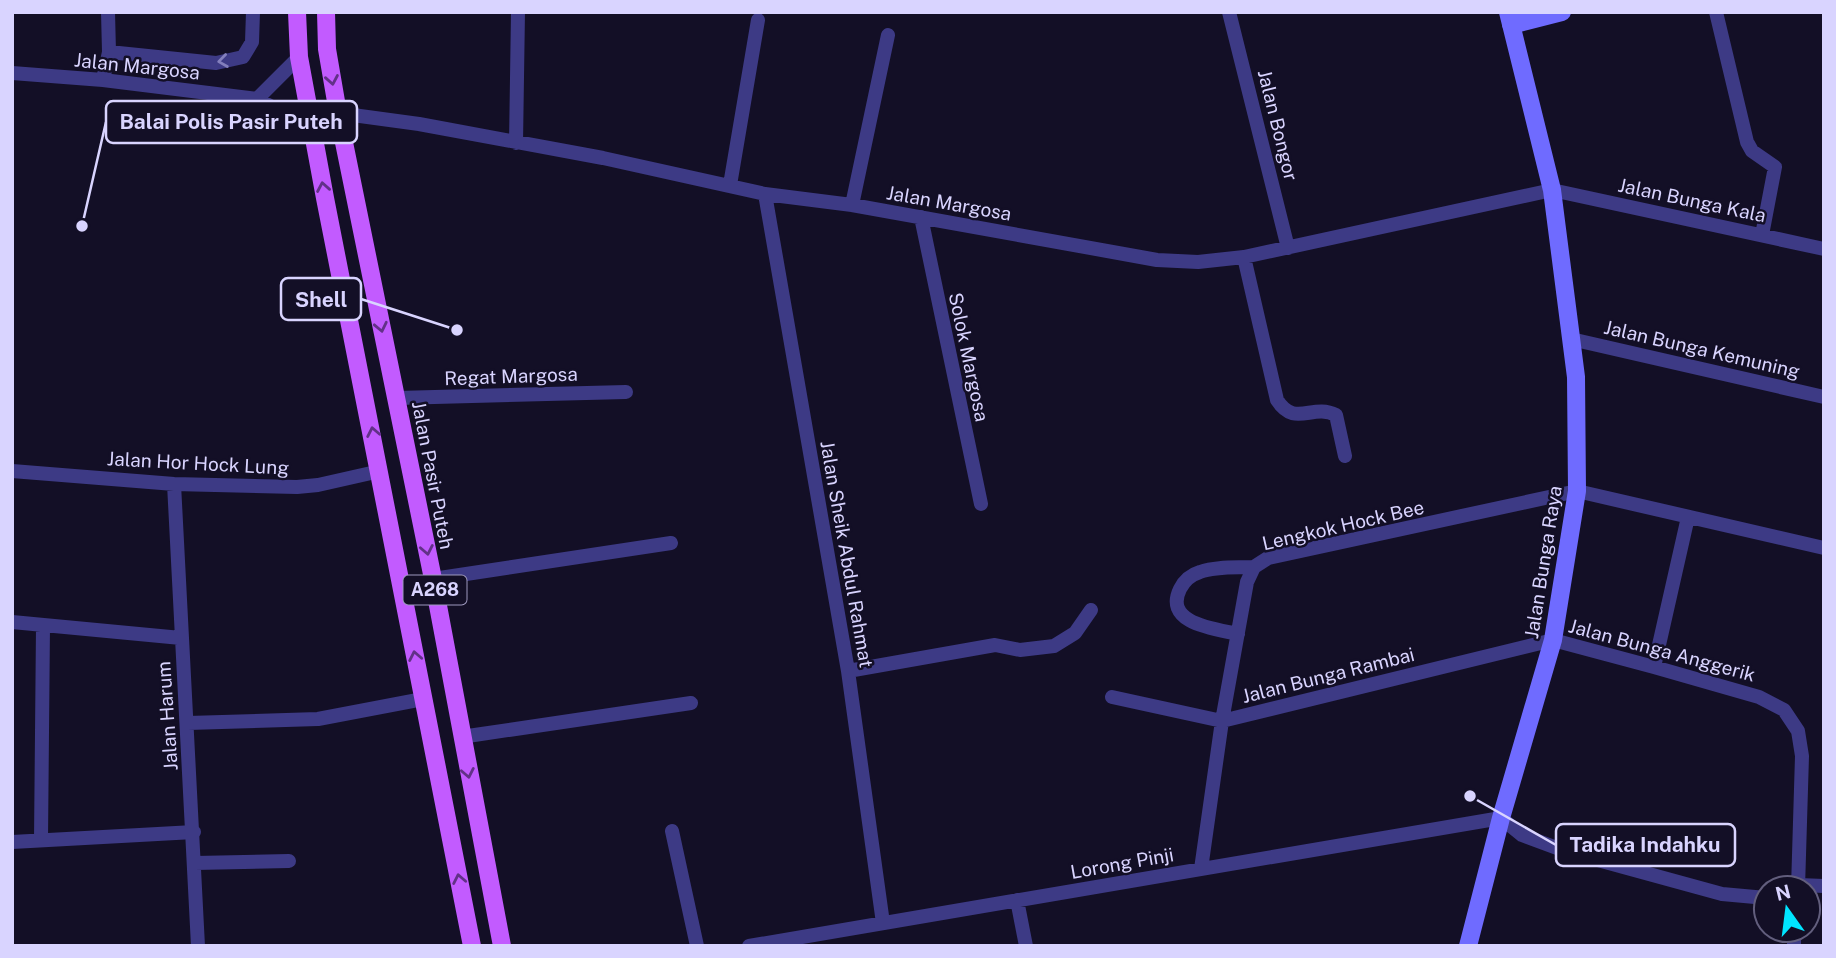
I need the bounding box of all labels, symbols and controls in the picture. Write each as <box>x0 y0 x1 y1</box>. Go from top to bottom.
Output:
street label: Jalan Margosa <box>73 48 201 84</box>
one-way arrow <box>217 53 229 68</box>
street label: Jalan Bongor <box>1254 67 1302 183</box>
one-way arrow <box>324 74 339 86</box>
callout: Balai Polis Pasir Puteh <box>106 101 357 143</box>
text: Balai Polis Pasir Puteh <box>119 109 343 134</box>
street label: Jalan Bunga Kala <box>1616 174 1768 226</box>
one-way arrow <box>317 181 332 193</box>
street label: Jalan Margosa <box>885 181 1013 225</box>
callout: Shell <box>281 278 361 320</box>
text: Shell <box>295 287 347 312</box>
street label: Solok Margosa <box>945 290 993 424</box>
street label: Jalan Bunga Kemuning <box>1602 316 1802 382</box>
one-way arrow <box>373 321 388 333</box>
street label: Regat Margosa <box>444 363 578 389</box>
street label: Jalan Pasir Puteh <box>408 399 458 551</box>
one-way arrow <box>366 426 381 438</box>
street label: Jalan Sheik Abdul Rahmat <box>816 439 878 669</box>
street label: Jalan Hor Hock Lung <box>106 447 290 479</box>
street label: Jalan Bunga Raya <box>1520 484 1566 640</box>
street label: Lengkok Hock Bee <box>1260 496 1426 554</box>
one-way arrow <box>418 544 433 556</box>
road number: A268 <box>404 576 466 604</box>
street label: Jalan Bunga Anggerik <box>1566 614 1758 686</box>
street label: Jalan Bunga Rambai <box>1239 643 1417 707</box>
one-way arrow <box>408 650 423 662</box>
street label: Jalan Harum <box>152 661 182 771</box>
one-way arrow <box>460 767 475 779</box>
callout: Tadika Indahku <box>1556 824 1735 866</box>
text: Tadika Indahku <box>1569 832 1721 857</box>
street label: Lorong Pinji <box>1069 843 1175 883</box>
one-way arrow <box>452 873 467 885</box>
north arrow <box>1752 874 1822 944</box>
text: N <box>1773 880 1793 905</box>

